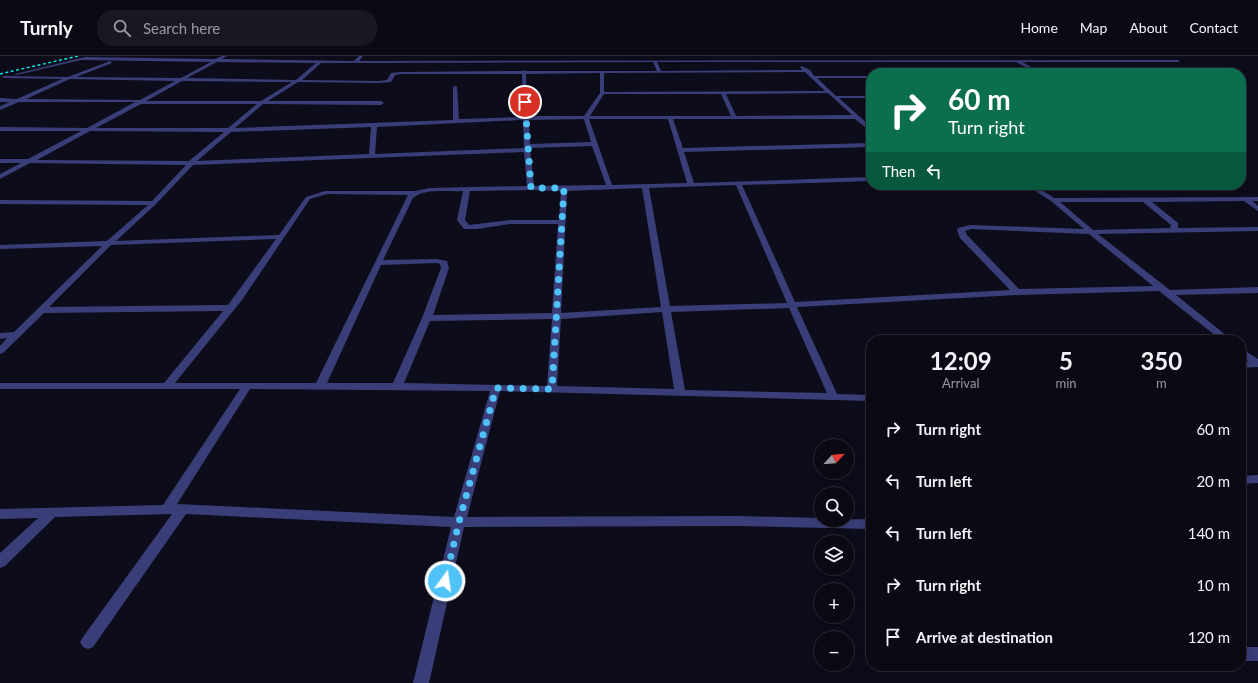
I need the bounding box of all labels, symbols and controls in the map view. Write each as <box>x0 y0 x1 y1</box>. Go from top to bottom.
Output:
search box <box>97 10 377 46</box>
text: Turnly <box>20 16 73 39</box>
icon: search <box>111 17 133 39</box>
text: Search here <box>143 19 220 37</box>
text: Home <box>1020 19 1058 36</box>
text: Map <box>1080 19 1107 36</box>
text: About <box>1129 19 1167 36</box>
text: Contact <box>1189 19 1238 36</box>
text: 60 m <box>948 82 1011 116</box>
icon: right <box>882 84 934 136</box>
pin <box>508 85 542 119</box>
icon: arrive <box>514 91 536 113</box>
text: Turn right <box>948 116 1025 138</box>
icon: left <box>923 160 945 182</box>
text: Then <box>882 162 915 180</box>
text: 12:09 <box>930 346 992 375</box>
text: 5 <box>1059 346 1073 375</box>
text: 350 <box>1140 346 1182 375</box>
text: Arrival <box>942 375 979 391</box>
text: min <box>1056 375 1077 391</box>
text: m <box>1156 375 1167 391</box>
icon: right <box>882 418 904 440</box>
text: Turn right <box>916 420 981 438</box>
text: 60 m <box>1196 420 1230 438</box>
north arrow <box>814 439 854 479</box>
map controls <box>814 439 854 671</box>
icon: left <box>882 470 904 492</box>
text: Turn left <box>916 472 972 490</box>
text: 20 m <box>1196 472 1230 490</box>
button: search <box>814 487 854 527</box>
icon: left <box>882 522 904 544</box>
text: Turn left <box>916 524 972 542</box>
text: 140 m <box>1188 524 1230 542</box>
button: layers <box>814 535 854 575</box>
position arrow <box>424 560 466 602</box>
icon: right <box>882 574 904 596</box>
text: Turn right <box>916 576 981 594</box>
text: 10 m <box>1196 576 1230 594</box>
button: + <box>814 583 854 623</box>
icon: arrive <box>882 626 904 648</box>
text: Arrive at destination <box>916 628 1053 646</box>
text: 120 m <box>1188 628 1230 646</box>
button: − <box>814 631 854 671</box>

